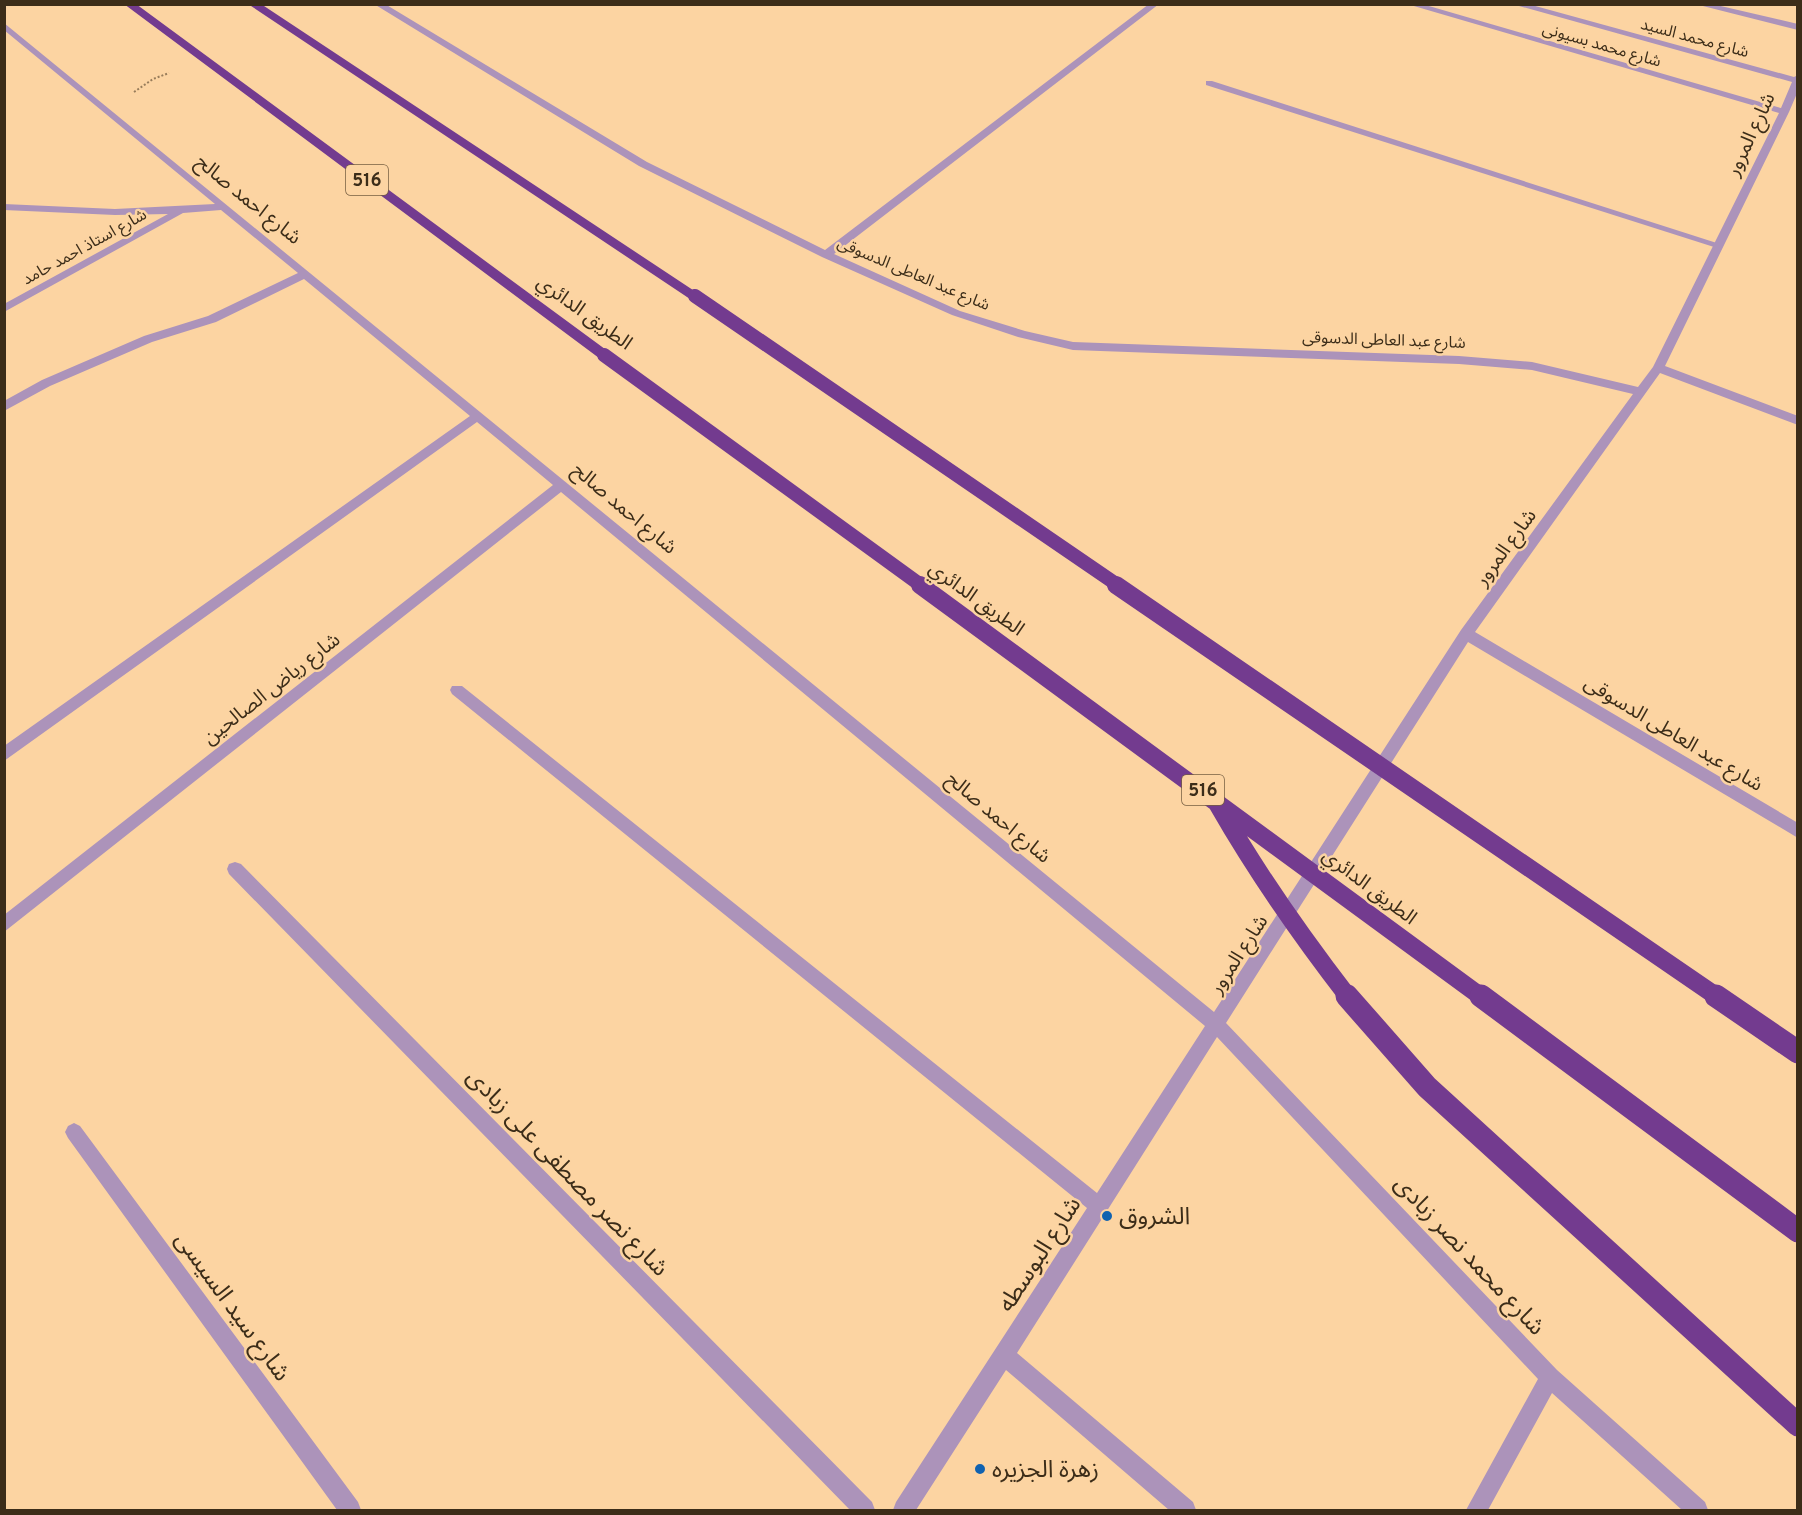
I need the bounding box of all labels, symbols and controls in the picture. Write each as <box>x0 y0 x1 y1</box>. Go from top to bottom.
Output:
street label: شارع محمد السيد <box>1638 15 1751 64</box>
street label: شارع محمد بسيونى <box>1540 19 1663 73</box>
street label: شارع المرور <box>1721 89 1782 182</box>
street label: شارع احمد صالح <box>189 150 306 251</box>
road number: 516 <box>346 165 388 195</box>
street label: شارع استاذ احمد حامد <box>19 205 151 291</box>
street label: شارع عبد العاطى الدسوقى <box>834 234 992 317</box>
street label: الطريق الدائري <box>530 270 637 358</box>
street label: شارع عبد العاطى الدسوقى <box>1302 328 1466 355</box>
street label: شارع احمد صالح <box>566 458 682 561</box>
street label: شارع المرور <box>1469 504 1543 593</box>
street label: الطريق الدائري <box>922 556 1029 644</box>
street label: شارع رياض الصالحين <box>198 628 346 751</box>
street label: شارع عبد العاطى الدسوقى <box>1579 671 1767 799</box>
street label: شارع احمد صالح <box>940 767 1056 870</box>
road number: 516 <box>1182 775 1224 805</box>
street label: الطريق الدائري <box>1316 843 1421 932</box>
street label: شارع المرور <box>1204 911 1275 1000</box>
street label: شارع نصر مصطفى على زبادى <box>459 1063 674 1284</box>
street label: شارع محمد نصر زبادى <box>1387 1170 1550 1343</box>
street label: شارع البوسطه <box>992 1192 1089 1318</box>
place label: الشروق <box>1119 1203 1190 1233</box>
marker: الشروق <box>1100 1209 1114 1223</box>
street label: شارع سيد السيسى <box>167 1226 296 1388</box>
place label: زهرة الجزيره <box>992 1456 1099 1486</box>
marker: زهرة الجزيره <box>973 1462 987 1476</box>

